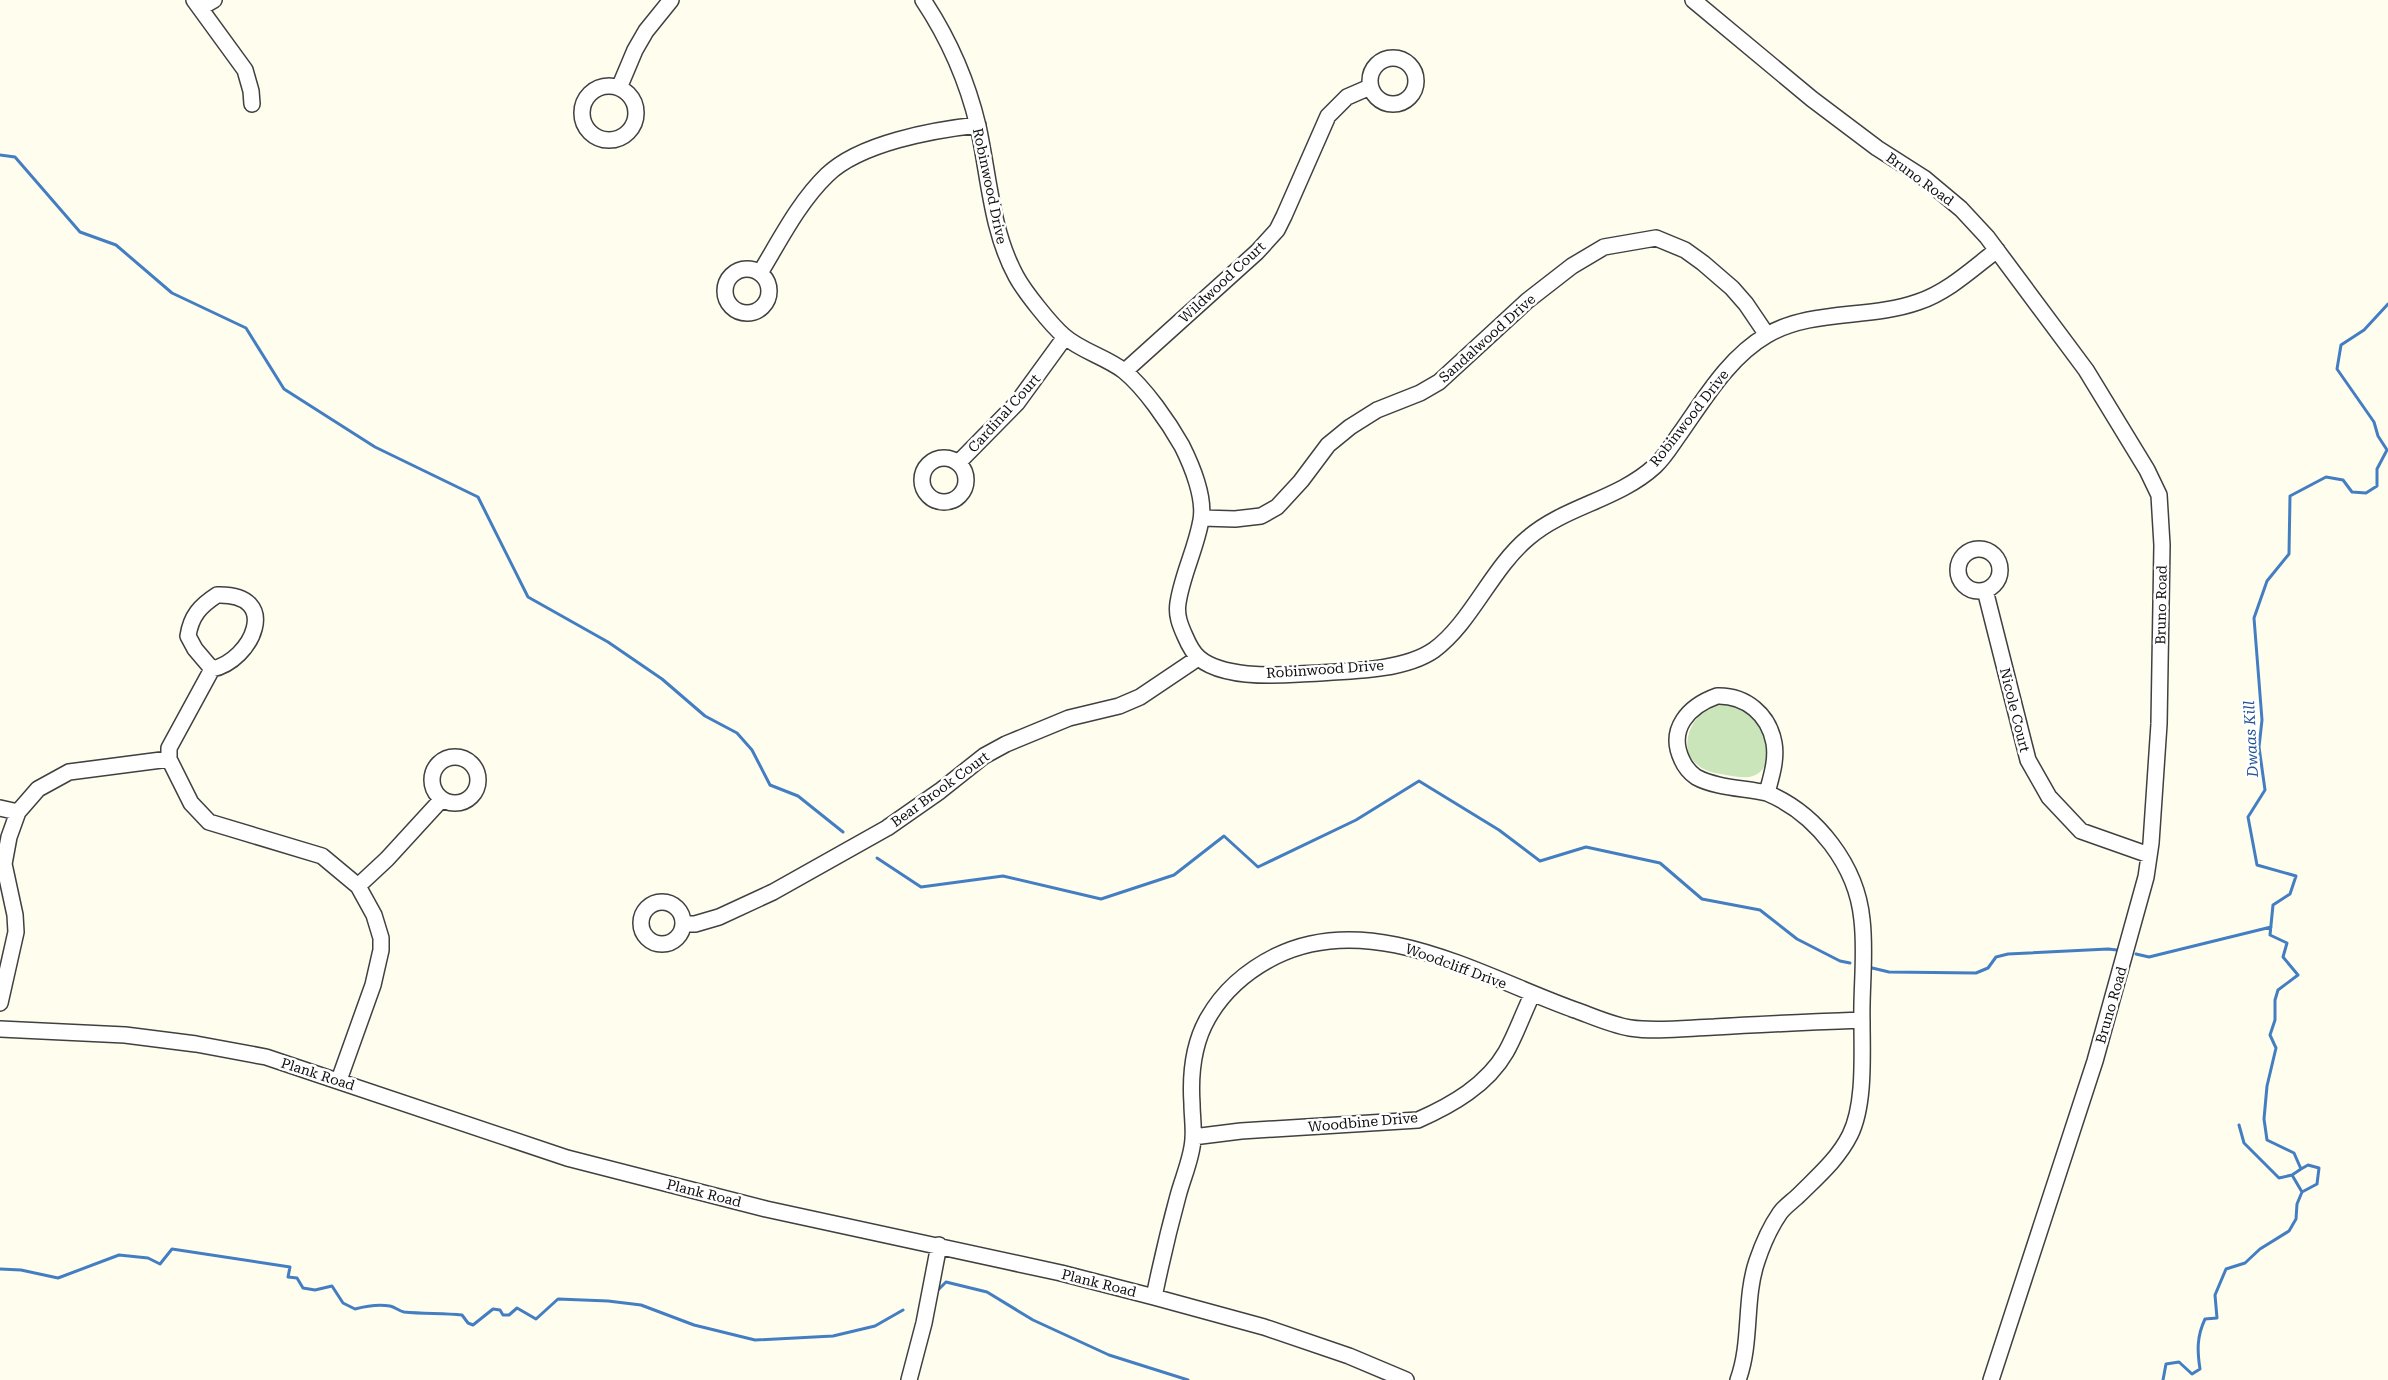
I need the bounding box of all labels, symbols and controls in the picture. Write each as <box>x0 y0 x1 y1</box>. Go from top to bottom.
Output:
street label: Robinwood Drive <box>970 127 1010 246</box>
street label: Bruno Road <box>1883 149 1957 209</box>
street label: Wildwood Court <box>1176 238 1268 326</box>
street label: Sandalwood Drive <box>1436 290 1539 385</box>
street label: Robinwood Drive <box>1646 366 1732 469</box>
street label: Cardinal Court <box>965 371 1043 455</box>
street label: Bruno Road <box>2152 565 2170 645</box>
street label: Robinwood Drive <box>1266 657 1385 681</box>
street label: Nicole Court <box>1997 666 2033 754</box>
water label: Dwaas Kill <box>2240 700 2262 779</box>
street label: Bear Brook Court <box>888 748 992 830</box>
street label: Woodcliff Drive <box>1403 940 1509 992</box>
street label: Bruno Road <box>2092 965 2130 1045</box>
street label: Plank Road <box>279 1055 357 1093</box>
street label: Woodbine Drive <box>1307 1109 1419 1135</box>
street label: Plank Road <box>665 1176 743 1210</box>
street label: Plank Road <box>1060 1266 1138 1300</box>

